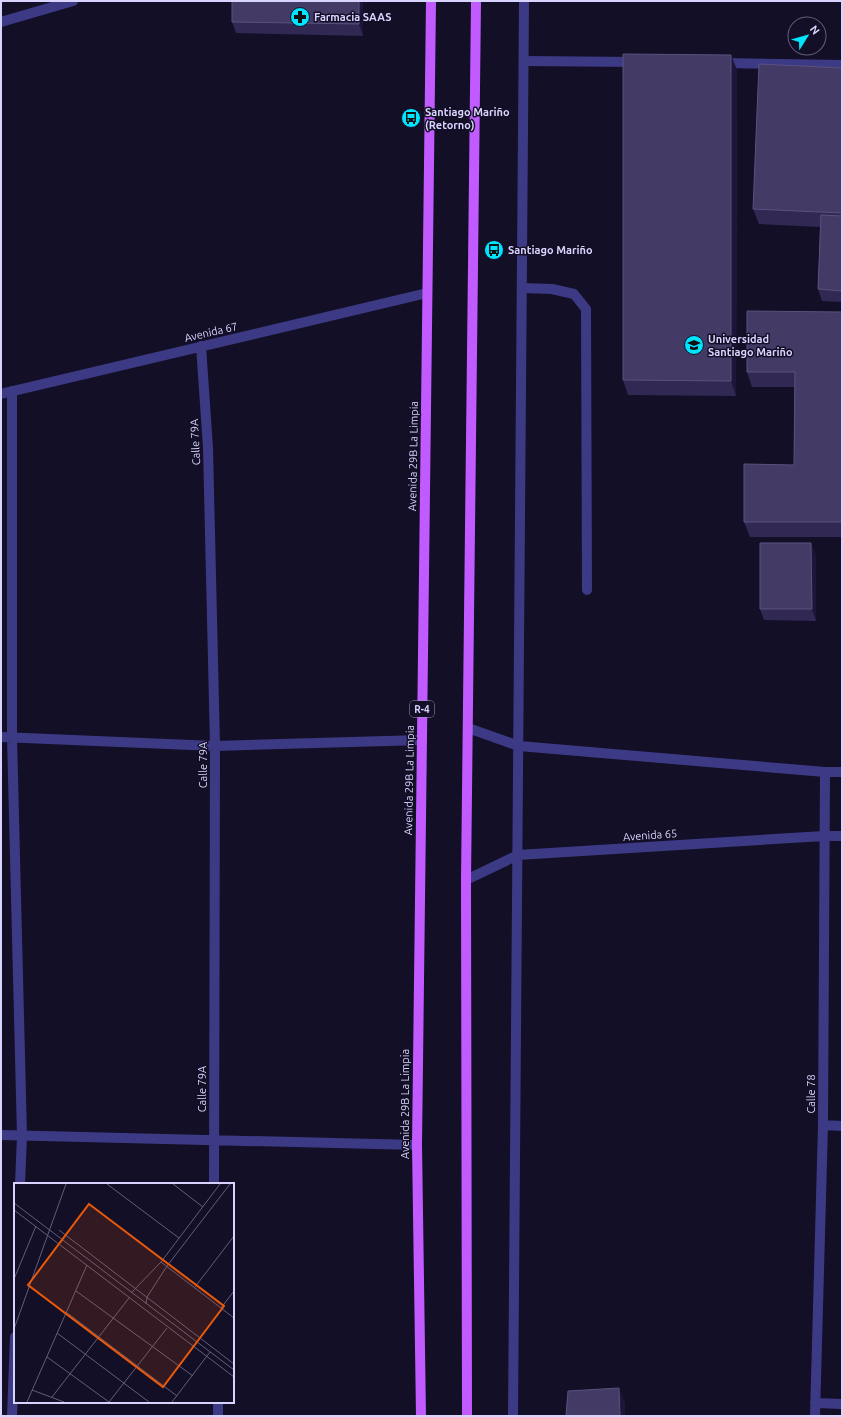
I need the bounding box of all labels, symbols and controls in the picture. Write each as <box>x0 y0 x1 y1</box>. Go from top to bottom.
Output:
pharmacy icon: Farmacia SAAS <box>289 6 311 28</box>
place label: Farmacia SAAS <box>314 11 391 23</box>
north arrow <box>787 16 827 56</box>
text: N <box>808 23 822 37</box>
place label: Santiago Mariño (Retorno) <box>425 106 510 132</box>
bus stop icon: Santiago Mariño (Retorno) <box>400 107 422 129</box>
bus stop icon: Santiago Mariño <box>483 239 505 261</box>
place label: Santiago Mariño <box>508 244 593 256</box>
street label: Avenida 67 <box>183 320 239 344</box>
place label: Universidad Santiago Mariño <box>708 333 793 358</box>
school or university icon: Universidad Santiago Mariño <box>683 334 705 356</box>
street label: Avenida 29B La Limpia <box>406 401 420 511</box>
street label: Calle 79A <box>188 418 202 465</box>
road number: R-4 <box>410 701 434 717</box>
street label: Avenida 29B La Limpia <box>402 725 416 835</box>
street label: Calle 79A <box>197 741 209 788</box>
street label: Avenida 65 <box>622 827 678 843</box>
street label: Avenida 29B La Limpia <box>399 1049 411 1159</box>
street label: Calle 79A <box>196 1065 208 1112</box>
street label: Calle 78 <box>805 1074 817 1114</box>
inset map <box>14 1183 234 1403</box>

